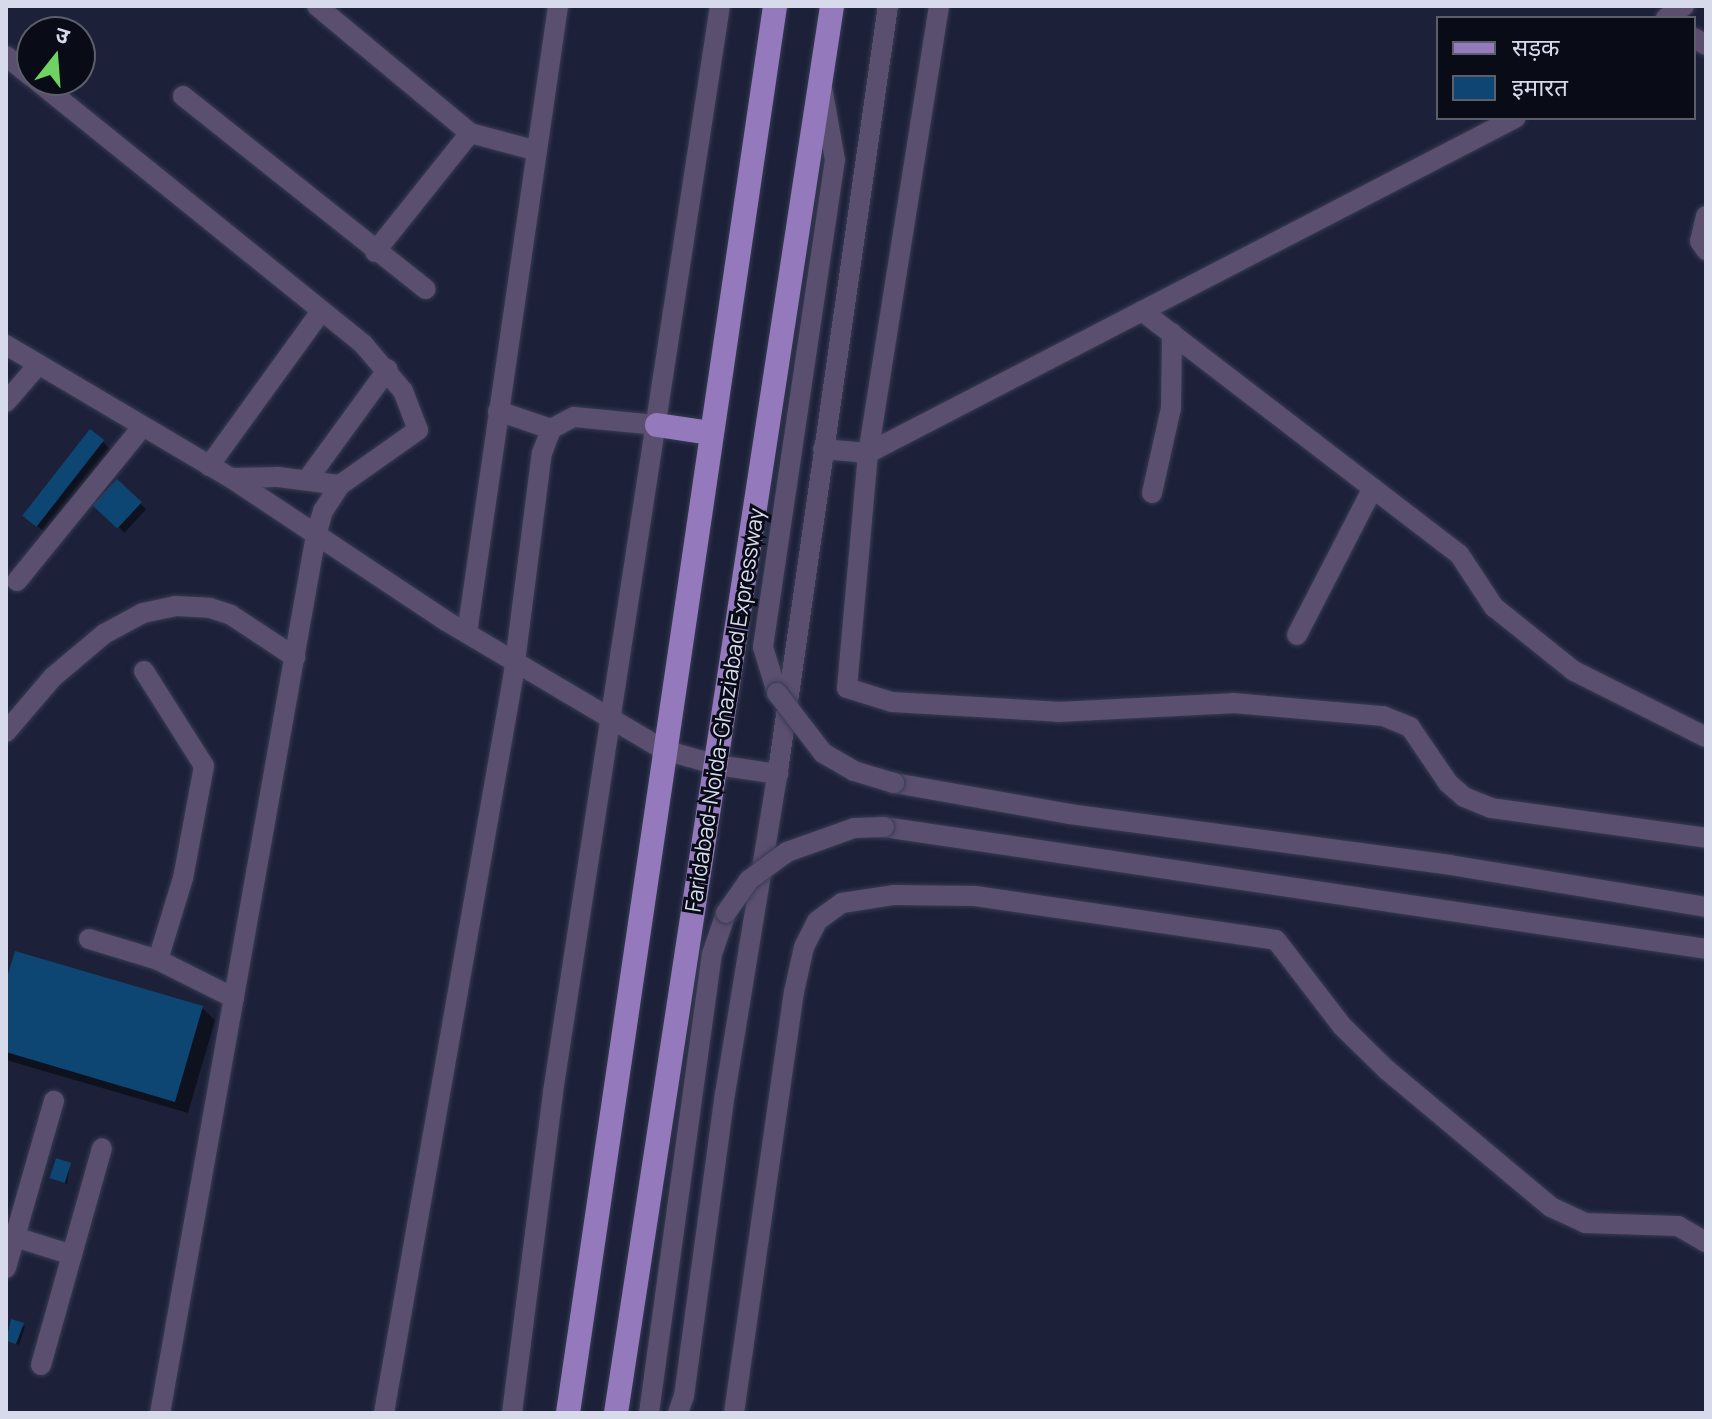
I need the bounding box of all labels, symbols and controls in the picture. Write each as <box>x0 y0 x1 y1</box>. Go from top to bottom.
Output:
north arrow <box>16 16 96 96</box>
legend <box>1436 16 1696 120</box>
text: उ <box>52 19 73 51</box>
text: सड़क <box>1512 30 1560 63</box>
text: इमारत <box>1512 70 1568 103</box>
street label: Faridabad-Noida-Ghaziabad Expressway <box>680 506 770 914</box>

